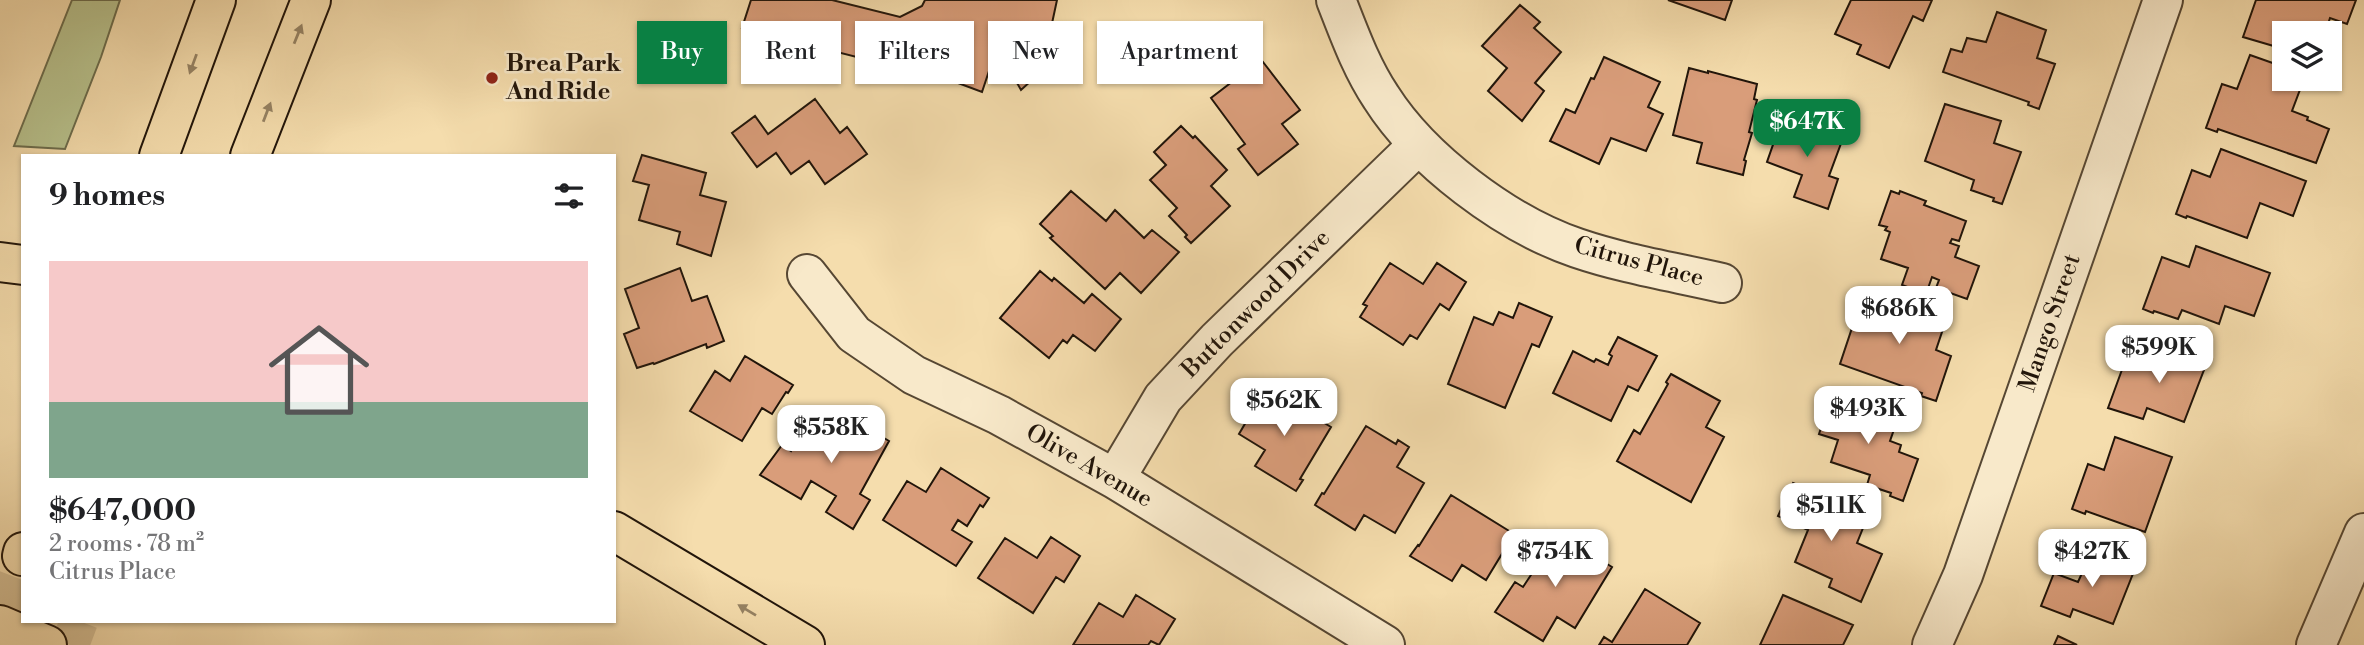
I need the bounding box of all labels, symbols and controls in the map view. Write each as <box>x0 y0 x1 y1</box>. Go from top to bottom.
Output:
chip: Buy <box>637 21 727 84</box>
chip: Rent <box>741 21 841 84</box>
chip: Filters <box>855 21 974 84</box>
chip: New <box>988 21 1083 84</box>
chip: Apartment <box>1097 21 1263 84</box>
map controls <box>2272 21 2342 91</box>
button: layers <box>2272 21 2342 91</box>
one-way arrow <box>292 24 303 45</box>
place label: Brea Park And Ride <box>505 49 622 107</box>
one-way arrow <box>187 54 198 75</box>
marker: Brea Park And Ride <box>484 70 500 86</box>
pin: $647K <box>1758 100 1856 159</box>
one-way arrow <box>261 102 272 123</box>
text: $647K <box>1769 108 1845 136</box>
text: 9 homes <box>49 177 165 215</box>
icon: filters <box>550 177 588 215</box>
street label: Buttonwood Drive <box>1175 223 1337 385</box>
street label: Citrus Place <box>1571 230 1707 294</box>
street label: Mango Street <box>2012 250 2088 396</box>
pin: $686K <box>1850 286 1948 346</box>
text: $686K <box>1861 295 1937 323</box>
icon: home <box>256 307 382 433</box>
pin: $599K <box>2110 326 2208 385</box>
text: $599K <box>2121 334 2197 362</box>
pin: $562K <box>1235 378 1333 438</box>
pin: $493K <box>1819 386 1917 446</box>
text: $562K <box>1246 387 1322 415</box>
text: $493K <box>1830 395 1906 423</box>
pin: $558K <box>782 406 880 465</box>
text: $558K <box>793 414 869 442</box>
street label: Olive Avenue <box>1020 418 1158 514</box>
pin: $511K <box>1782 484 1880 543</box>
text: $647,000 <box>49 492 196 530</box>
text: $511K <box>1796 492 1866 520</box>
text: 2 rooms · 78 m² <box>49 530 204 558</box>
pin: $754K <box>1506 530 1604 589</box>
pin: $427K <box>2043 530 2141 589</box>
text: $754K <box>1517 538 1593 566</box>
text: $427K <box>2054 538 2130 566</box>
text: Citrus Place <box>49 558 176 586</box>
one-way arrow <box>737 603 756 616</box>

